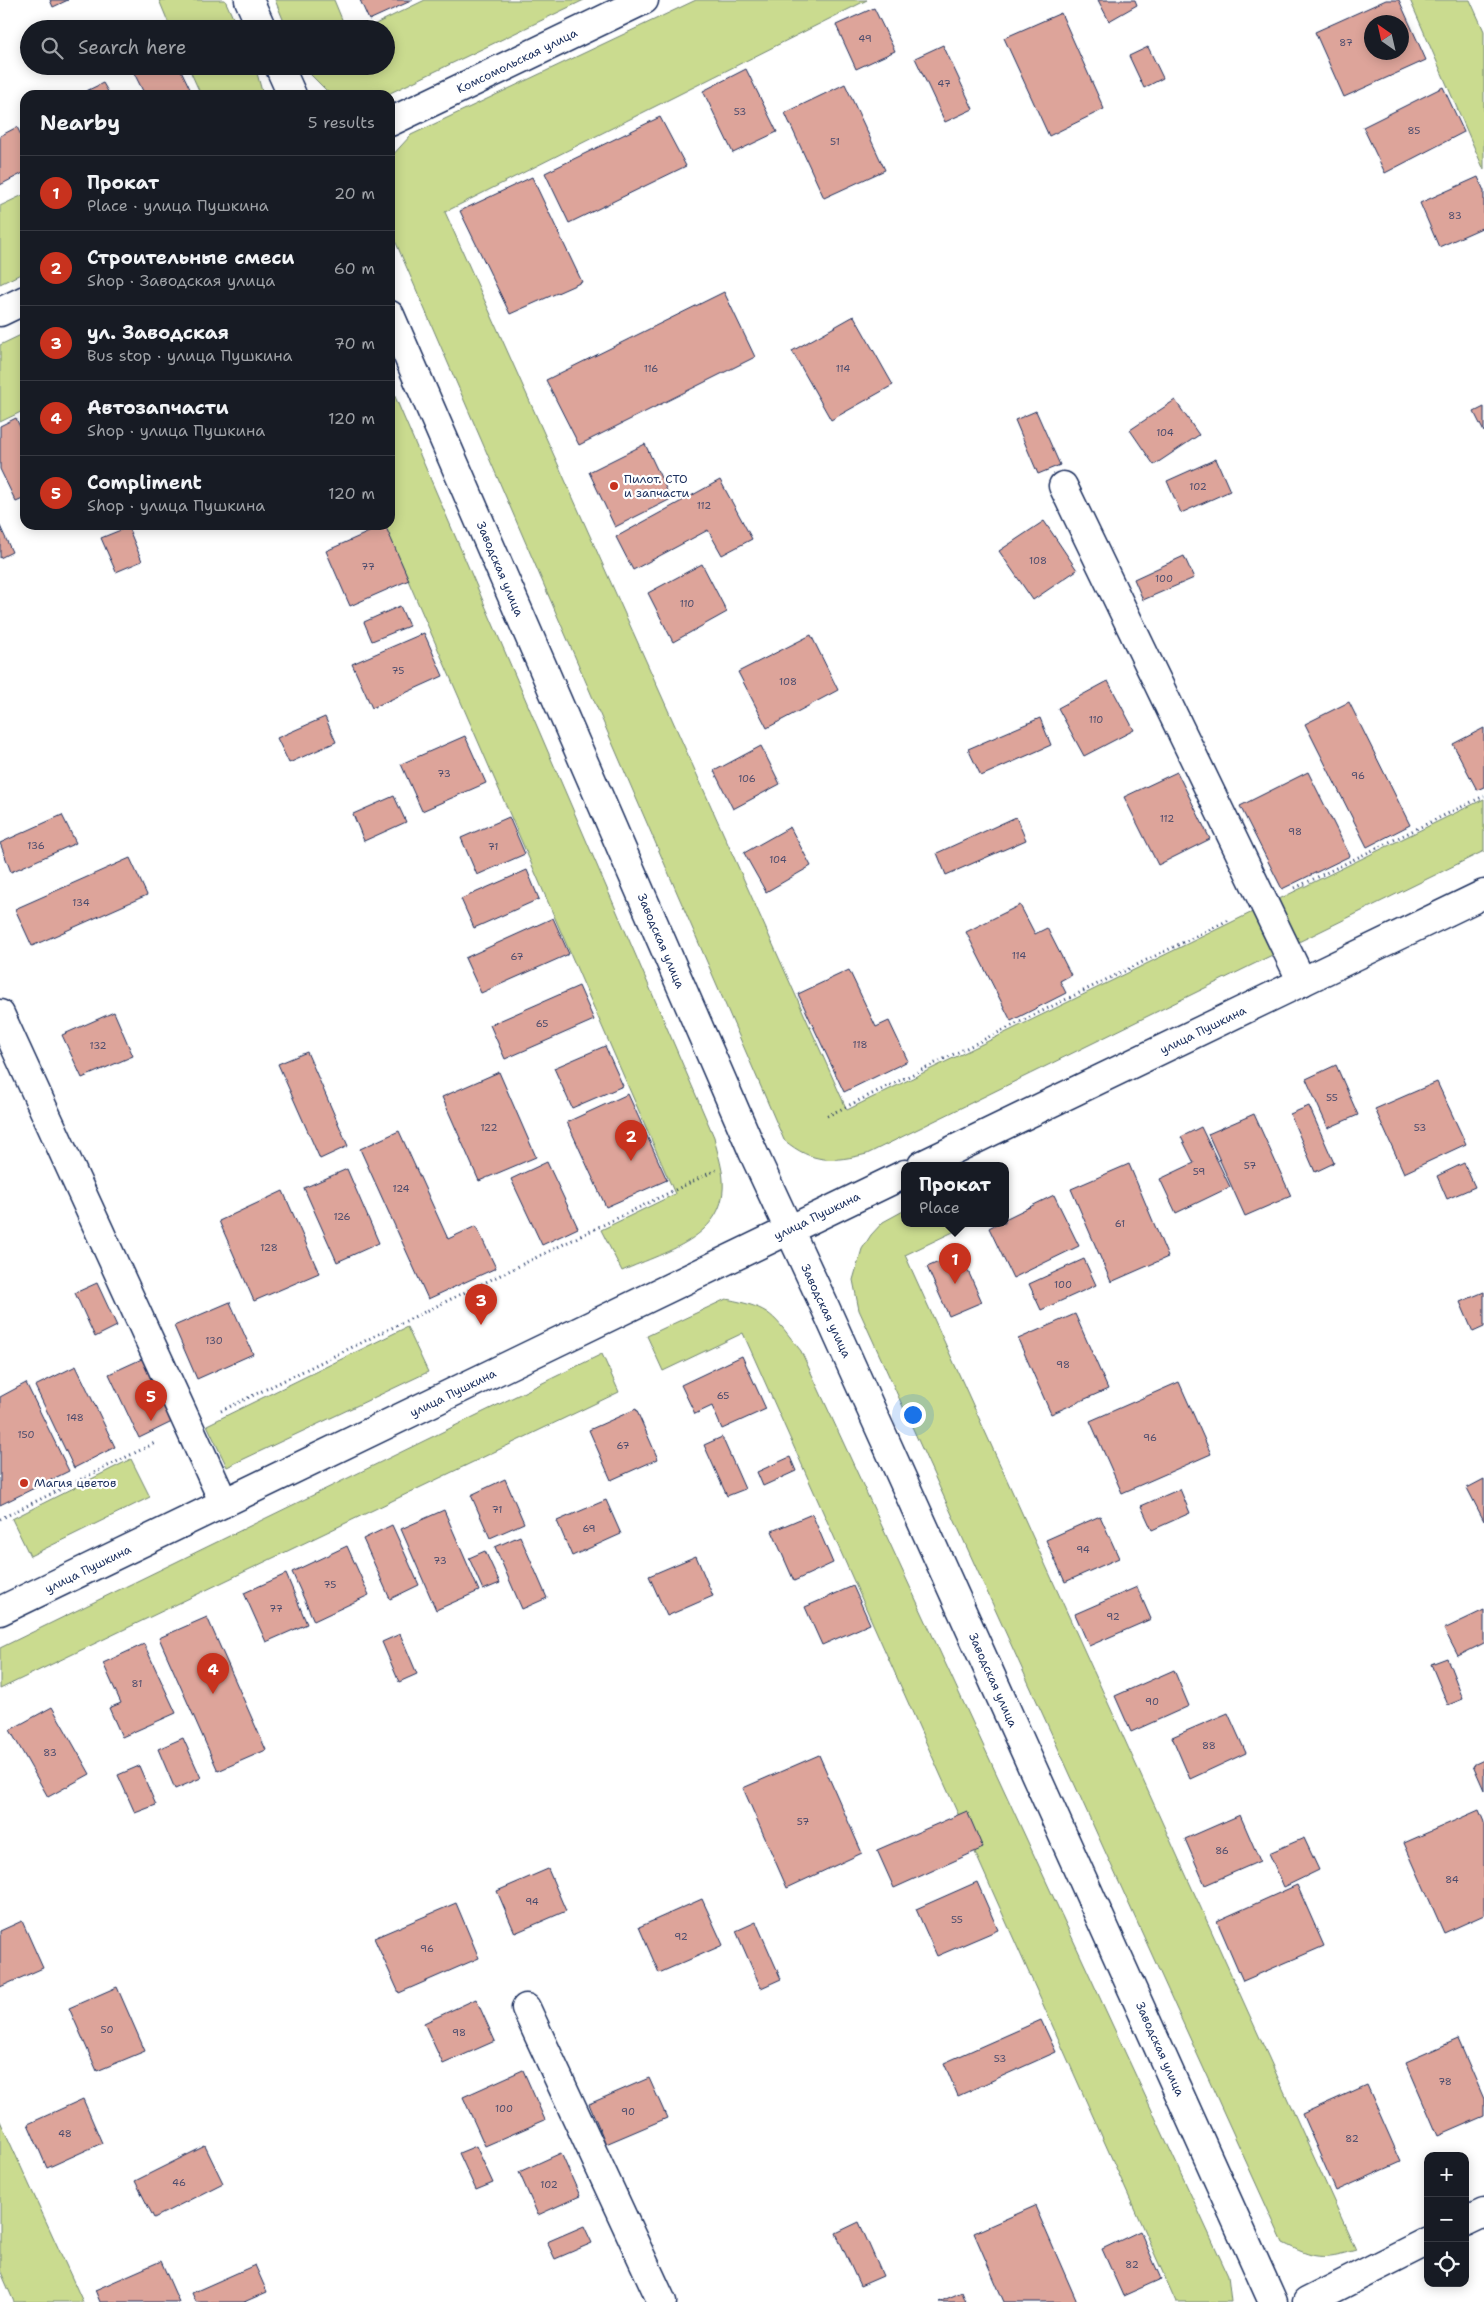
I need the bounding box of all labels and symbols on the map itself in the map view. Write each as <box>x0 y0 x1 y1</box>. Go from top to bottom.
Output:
north arrow <box>1364 15 1409 60</box>
street label: Комсомольская улица <box>454 25 580 97</box>
house number: 49 <box>858 32 872 45</box>
house number: 87 <box>1339 36 1353 49</box>
house number: 47 <box>937 77 951 90</box>
house number: 53 <box>734 105 746 118</box>
house number: 85 <box>1408 124 1420 137</box>
house number: 51 <box>830 135 840 148</box>
house number: 83 <box>1448 209 1462 222</box>
house number: 116 <box>644 362 658 375</box>
house number: 114 <box>836 362 850 375</box>
house number: 104 <box>1156 426 1174 439</box>
place label: Пилот. СТО и запчасти <box>624 471 690 501</box>
marker: Пилот. СТО и запчасти <box>608 480 620 492</box>
house number: 102 <box>1189 480 1207 493</box>
house number: 112 <box>697 499 711 512</box>
street label: Заводская улица <box>473 519 527 619</box>
house number: 108 <box>1029 554 1047 567</box>
house number: 77 <box>361 560 375 573</box>
house number: 100 <box>1155 572 1173 585</box>
house number: 110 <box>680 597 694 610</box>
house number: 75 <box>392 664 404 677</box>
house number: 108 <box>779 675 797 688</box>
house number: 110 <box>1089 713 1103 726</box>
house number: 73 <box>437 767 451 780</box>
house number: 96 <box>1351 769 1365 782</box>
house number: 106 <box>738 772 756 785</box>
house number: 112 <box>1160 812 1174 825</box>
house number: 98 <box>1288 825 1302 838</box>
house number: 136 <box>27 839 45 852</box>
house number: 71 <box>488 840 498 853</box>
house number: 104 <box>769 853 787 866</box>
street label: Заводская улица <box>634 891 688 991</box>
house number: 134 <box>72 896 90 909</box>
house number: 114 <box>1012 949 1026 962</box>
house number: 67 <box>511 950 523 963</box>
street label: улица Пушкина <box>1157 1002 1249 1058</box>
house number: 65 <box>536 1017 548 1030</box>
house number: 118 <box>853 1038 867 1051</box>
house number: 132 <box>89 1039 107 1052</box>
house number: 55 <box>1326 1091 1338 1104</box>
pin: 2 <box>615 1120 647 1161</box>
house number: 122 <box>480 1121 498 1134</box>
house number: 53 <box>1414 1121 1426 1134</box>
house number: 57 <box>1244 1159 1256 1172</box>
house number: 59 <box>1193 1165 1205 1178</box>
house number: 124 <box>392 1182 410 1195</box>
street label: улица Пушкина <box>771 1188 863 1244</box>
house number: 126 <box>333 1210 351 1223</box>
house number: 61 <box>1115 1217 1125 1230</box>
house number: 128 <box>260 1241 278 1254</box>
pin: 1 <box>939 1243 971 1284</box>
street label: Заводская улица <box>797 1262 855 1361</box>
house number: 100 <box>1054 1278 1072 1291</box>
pin: 3 <box>465 1284 497 1325</box>
house number: 130 <box>205 1334 223 1347</box>
house number: 98 <box>1056 1358 1070 1371</box>
street label: улица Пушкина <box>407 1365 499 1421</box>
pin: 5 <box>135 1380 167 1421</box>
house number: 65 <box>717 1389 729 1402</box>
your location <box>900 1402 926 1428</box>
house number: 148 <box>66 1411 84 1424</box>
house number: 150 <box>17 1428 35 1441</box>
house number: 96 <box>1143 1431 1157 1444</box>
house number: 67 <box>617 1439 629 1452</box>
place label: Магия цветов <box>34 1475 116 1491</box>
marker: Магия цветов <box>18 1477 30 1489</box>
house number: 71 <box>492 1503 502 1516</box>
house number: 69 <box>582 1522 596 1535</box>
street label: улица Пушкина <box>42 1541 134 1597</box>
house number: 94 <box>1076 1543 1090 1556</box>
house number: 73 <box>433 1554 447 1567</box>
house number: 75 <box>324 1578 336 1591</box>
house number: 77 <box>269 1602 283 1615</box>
house number: 92 <box>1106 1610 1120 1623</box>
street label: Заводская улица <box>965 1630 1021 1730</box>
pin: 4 <box>197 1653 229 1694</box>
house number: 81 <box>132 1677 142 1690</box>
house number: 90 <box>1145 1695 1159 1708</box>
house number: 88 <box>1202 1739 1216 1752</box>
house number: 83 <box>43 1746 57 1759</box>
house number: 57 <box>797 1815 809 1828</box>
house number: 86 <box>1215 1844 1229 1857</box>
house number: 84 <box>1445 1873 1459 1886</box>
house number: 94 <box>525 1895 539 1908</box>
house number: 55 <box>951 1913 963 1926</box>
house number: 92 <box>674 1930 688 1943</box>
house number: 96 <box>420 1942 434 1955</box>
street label: Заводская улица <box>1132 1999 1188 2099</box>
house number: 50 <box>100 2023 114 2036</box>
house number: 98 <box>452 2026 466 2039</box>
house number: 53 <box>994 2052 1006 2065</box>
house number: 78 <box>1438 2075 1452 2088</box>
house number: 100 <box>495 2102 513 2115</box>
house number: 90 <box>621 2105 635 2118</box>
house number: 48 <box>58 2127 72 2140</box>
house number: 82 <box>1345 2132 1359 2145</box>
house number: 46 <box>172 2176 186 2189</box>
house number: 102 <box>540 2178 558 2191</box>
house number: 82 <box>1125 2258 1139 2271</box>

